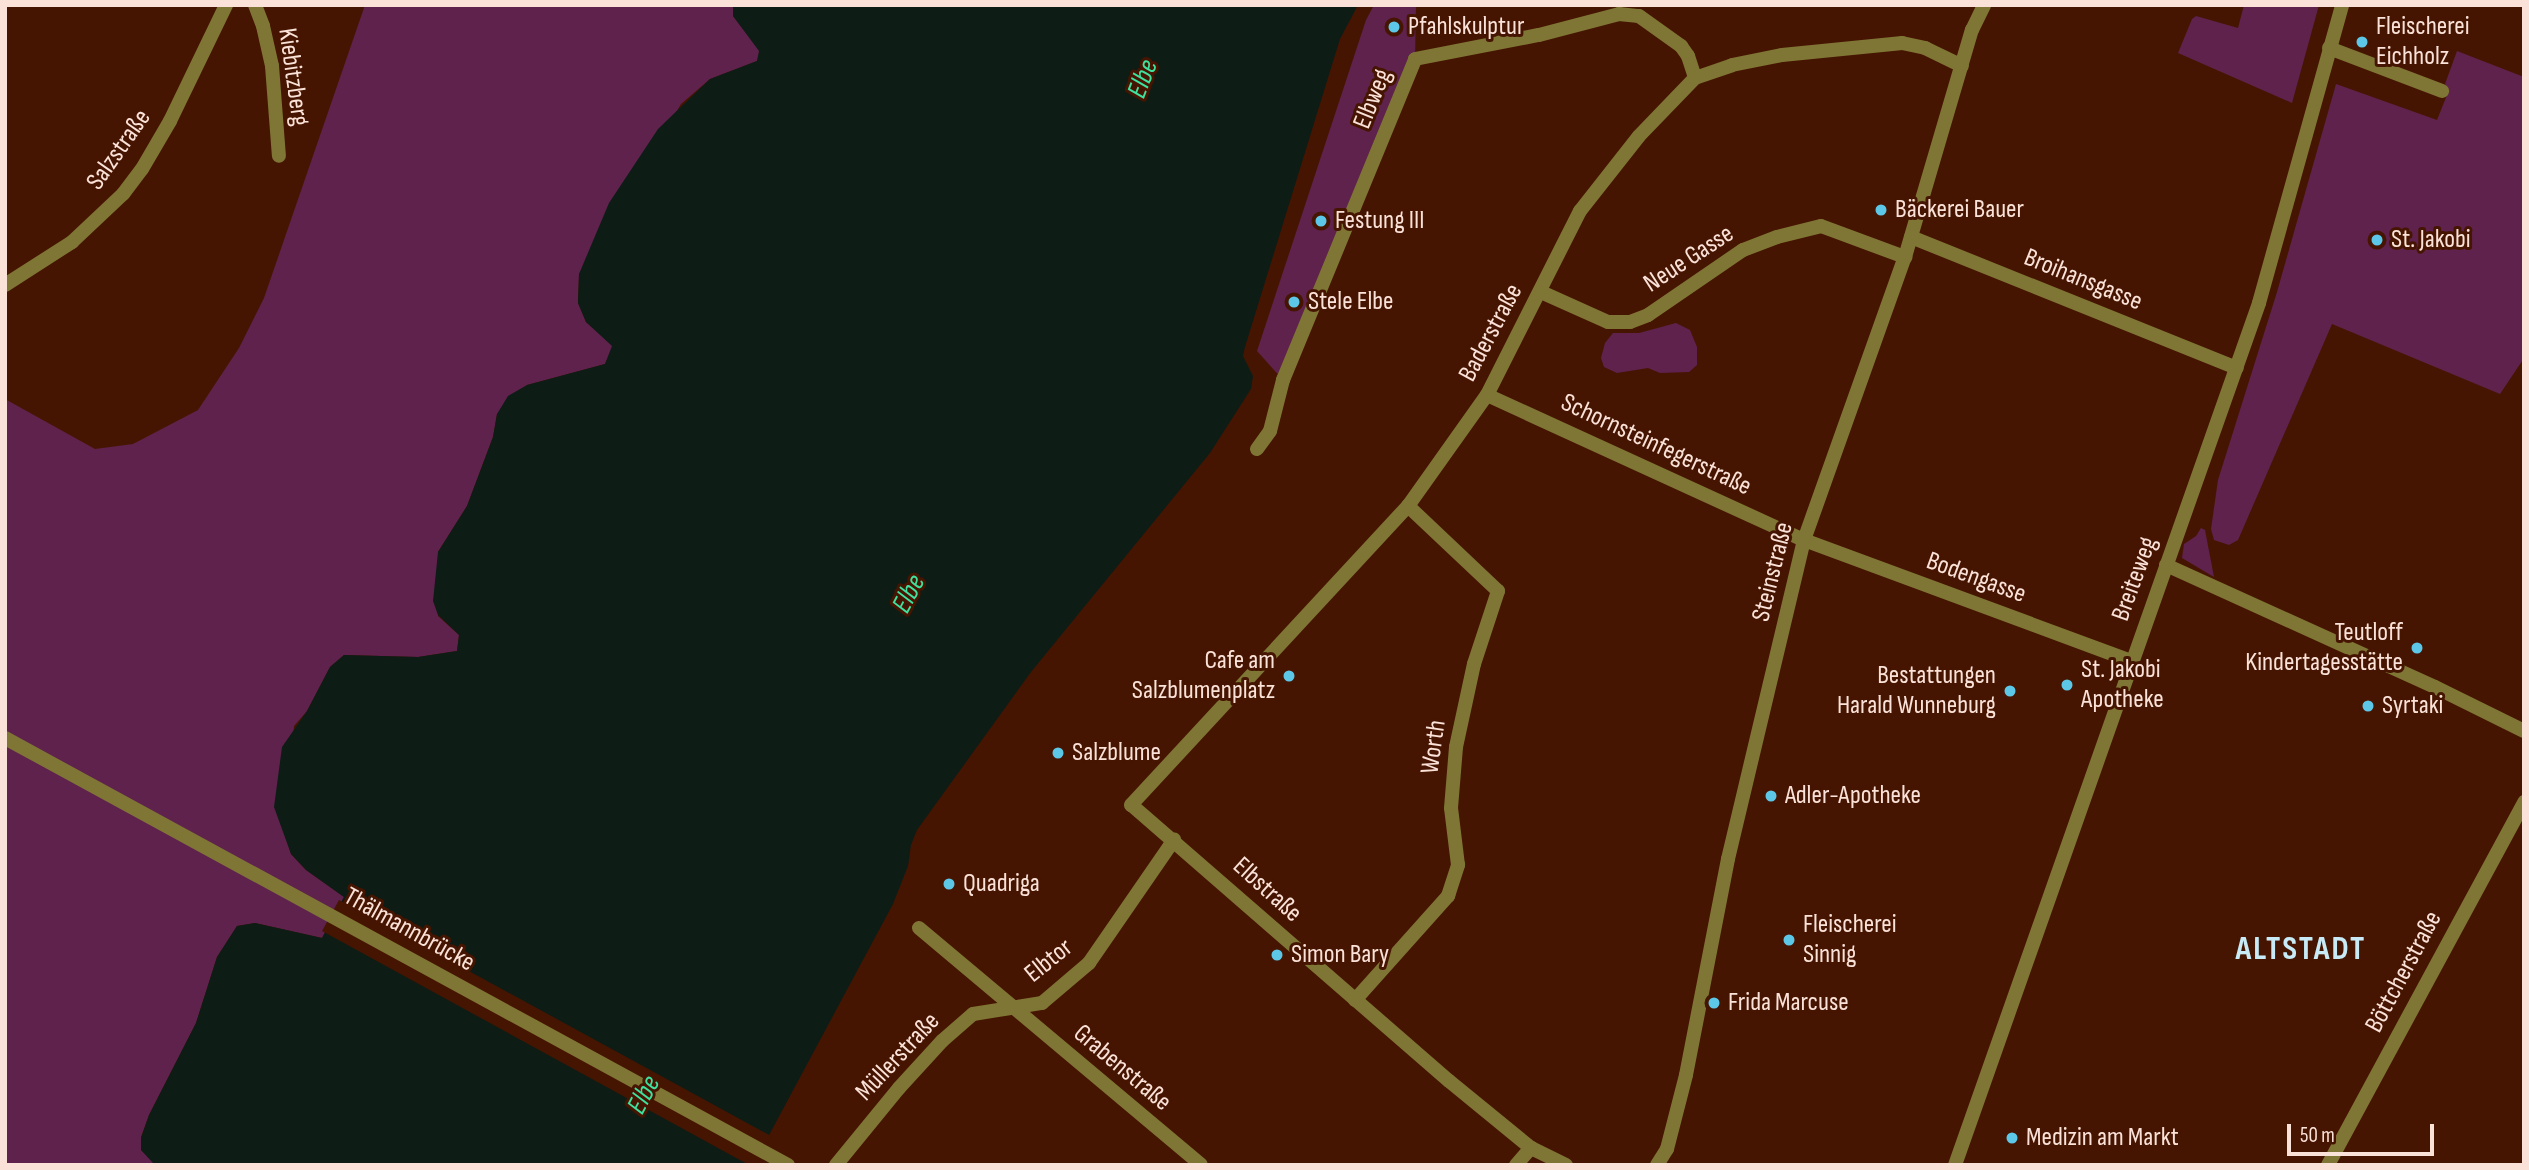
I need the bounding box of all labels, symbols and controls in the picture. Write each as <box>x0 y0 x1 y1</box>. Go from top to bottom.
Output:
place label: Pfahlskulptur <box>1408 11 1524 43</box>
place label: Fleischerei Eichholz <box>2376 11 2470 72</box>
marker: Pfahlskulptur <box>1386 19 1402 35</box>
street label: Kiebitzberg <box>271 26 315 128</box>
marker: Fleischerei Eichholz <box>2354 34 2370 50</box>
water label: Elbe <box>1120 55 1166 103</box>
street label: Elbweg <box>1347 65 1399 133</box>
street label: Salzstraße <box>80 104 158 196</box>
place label: Bäckerei Bauer <box>1895 194 2024 226</box>
marker: Bäckerei Bauer <box>1873 202 1889 218</box>
place label: Festung III <box>1335 205 1424 237</box>
marker: Festung III <box>1313 213 1329 229</box>
street label: Neue Gasse <box>1638 218 1740 300</box>
place label: St. Jakobi <box>2391 224 2471 256</box>
marker: St. Jakobi <box>2369 232 2385 248</box>
street label: Broihansgasse <box>2019 242 2147 318</box>
street label: Baderstraße <box>1452 279 1530 387</box>
place label: Stele Elbe <box>1308 286 1394 318</box>
marker: Stele Elbe <box>1286 294 1302 310</box>
street label: Schornsteinfegerstraße <box>1556 387 1756 503</box>
street label: Steinstraße <box>1746 519 1800 625</box>
street label: Breiteweg <box>2105 533 2165 625</box>
street label: Bodengasse <box>1922 546 2030 610</box>
water label: Elbe <box>885 569 933 619</box>
place label: Teutloff Kindertagesstätte <box>2245 617 2403 678</box>
marker: Teutloff Kindertagesstätte <box>2409 640 2425 656</box>
place label: Cafe am Salzblumenplatz <box>1132 645 1275 706</box>
place label: St. Jakobi Apotheke <box>2081 654 2164 716</box>
place label: Bestattungen Harald Wunneburg <box>1837 660 1996 722</box>
marker: Cafe am Salzblumenplatz <box>1281 668 1297 684</box>
marker: St. Jakobi Apotheke <box>2059 677 2075 693</box>
marker: Bestattungen Harald Wunneburg <box>2002 683 2018 699</box>
place label: Syrtaki <box>2382 690 2443 722</box>
marker: Syrtaki <box>2360 698 2376 714</box>
street label: Worth <box>1415 718 1453 776</box>
place label: Salzblume <box>1072 737 1161 769</box>
marker: Salzblume <box>1050 745 1066 761</box>
place label: Adler-Apotheke <box>1785 780 1921 812</box>
marker: Adler-Apotheke <box>1763 788 1779 804</box>
street label: Elbstraße <box>1226 851 1308 929</box>
place label: Quadriga <box>963 868 1040 900</box>
marker: Quadriga <box>941 876 957 892</box>
street label: Thälmannbrücke <box>338 881 480 979</box>
street label: Böttcherstraße <box>2359 906 2449 1038</box>
place label: Fleischerei Sinnig <box>1803 909 1897 970</box>
district label: ALTSTADT <box>2237 930 2365 970</box>
street label: Elbtor <box>1019 932 1079 990</box>
marker: Fleischerei Sinnig <box>1781 932 1797 948</box>
place label: Simon Bary <box>1291 939 1389 971</box>
marker: Simon Bary <box>1269 947 1285 963</box>
place label: Frida Marcuse <box>1728 987 1849 1019</box>
marker: Frida Marcuse <box>1706 995 1722 1011</box>
street label: Müllerstraße <box>849 1006 947 1108</box>
street label: Grabenstraße <box>1067 1018 1177 1118</box>
water label: Elbe <box>620 1070 668 1120</box>
scale bar <box>2291 1110 2438 1154</box>
place label: Medizin am Markt <box>2026 1122 2179 1154</box>
text: 50 m <box>2300 1123 2335 1148</box>
marker: Medizin am Markt <box>2004 1130 2020 1146</box>

